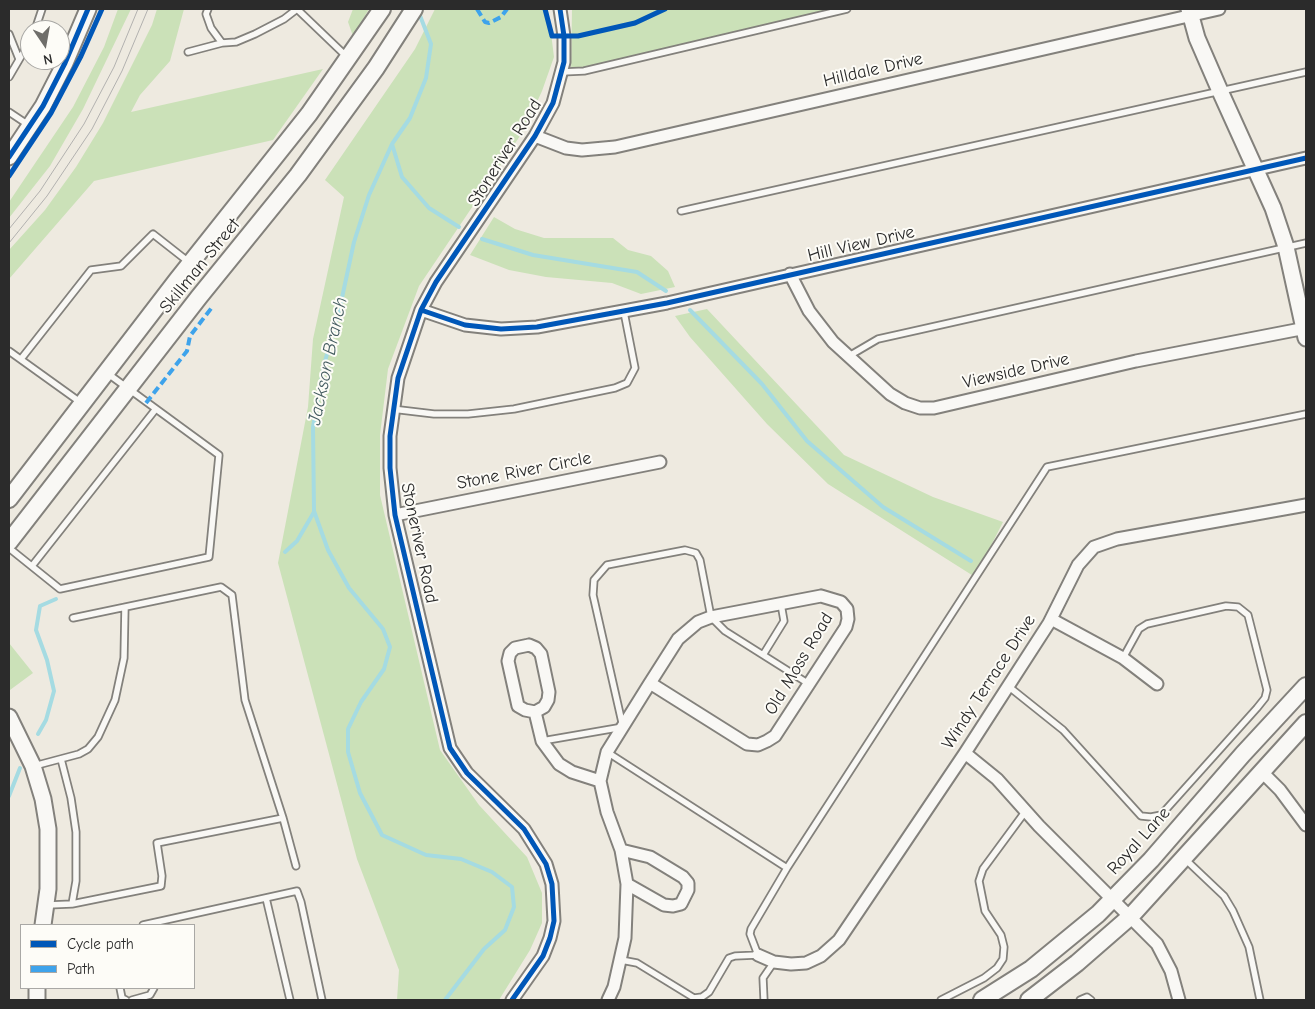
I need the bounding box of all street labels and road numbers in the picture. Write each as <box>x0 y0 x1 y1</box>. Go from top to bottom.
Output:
street label: Hilldale Drive <box>821 48 925 92</box>
street label: Stoneriver Road <box>463 95 547 211</box>
street label: Skillman Street <box>155 214 245 318</box>
street label: Hill View Drive <box>805 221 917 267</box>
street label: Viewside Drive <box>961 348 1071 394</box>
street label: Stone River Circle <box>455 447 593 495</box>
street label: Stoneriver Road <box>396 481 442 605</box>
street label: Old Moss Road <box>760 609 838 719</box>
street label: Windy Terrace Drive <box>937 611 1041 753</box>
street label: Royal Lane <box>1103 803 1175 879</box>

